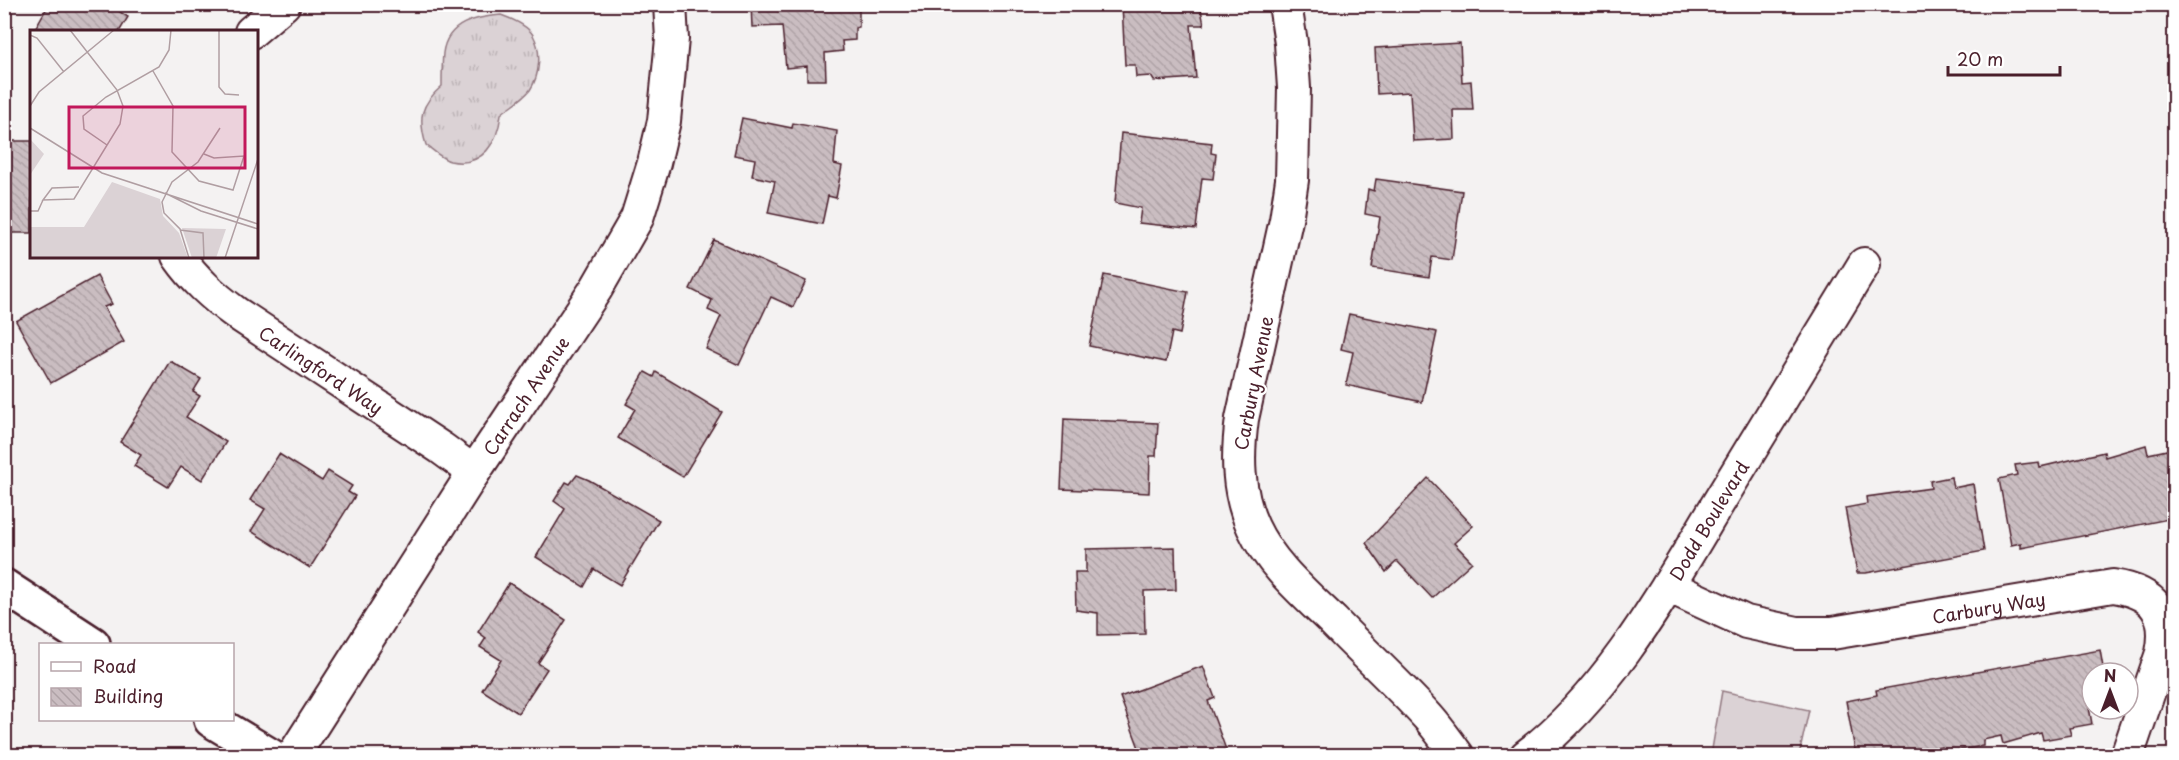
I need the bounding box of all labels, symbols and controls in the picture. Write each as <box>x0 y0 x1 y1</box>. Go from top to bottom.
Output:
inset map <box>30 30 258 258</box>
scale bar <box>1948 39 2060 77</box>
text: 20 m <box>1957 45 2003 72</box>
street label: Carbury Avenue <box>1227 313 1279 453</box>
street label: Carlingford Way <box>254 318 389 420</box>
street label: Carrach Avenue <box>476 330 575 460</box>
street label: Dodd Boulevard <box>1662 455 1755 585</box>
street label: Carbury Way <box>1930 584 2047 630</box>
legend <box>39 643 234 721</box>
text: Road <box>93 652 137 679</box>
north arrow <box>2080 661 2140 721</box>
text: N <box>2104 663 2116 687</box>
text: Building <box>93 682 163 709</box>

